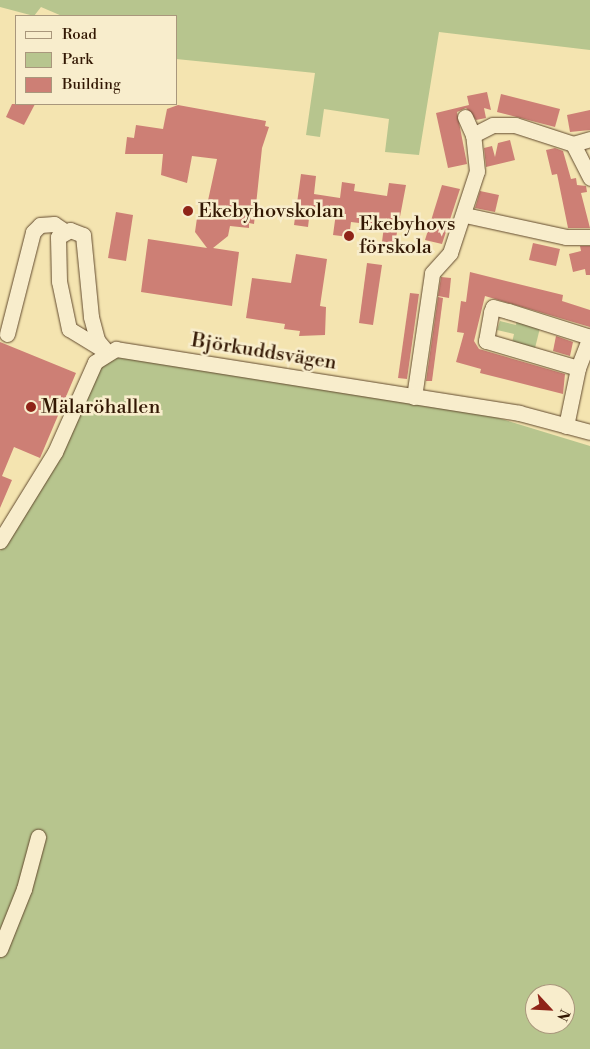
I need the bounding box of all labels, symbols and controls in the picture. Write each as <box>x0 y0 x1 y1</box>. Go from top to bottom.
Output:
legend <box>15 15 178 105</box>
text: Road <box>62 25 97 44</box>
text: Park <box>62 50 93 69</box>
text: Building <box>62 75 121 94</box>
place label: Ekebyhovskolan <box>198 199 344 223</box>
marker: Ekebyhovskolan <box>182 205 194 217</box>
place label: Ekebyhovs förskola <box>359 213 456 260</box>
marker: Ekebyhovs förskola <box>343 230 355 242</box>
street label: Björkuddsvägen <box>190 329 338 375</box>
place label: Mälaröhallen <box>41 395 160 419</box>
marker: Mälaröhallen <box>25 401 37 413</box>
north arrow <box>525 984 575 1034</box>
text: N <box>552 1006 573 1024</box>

